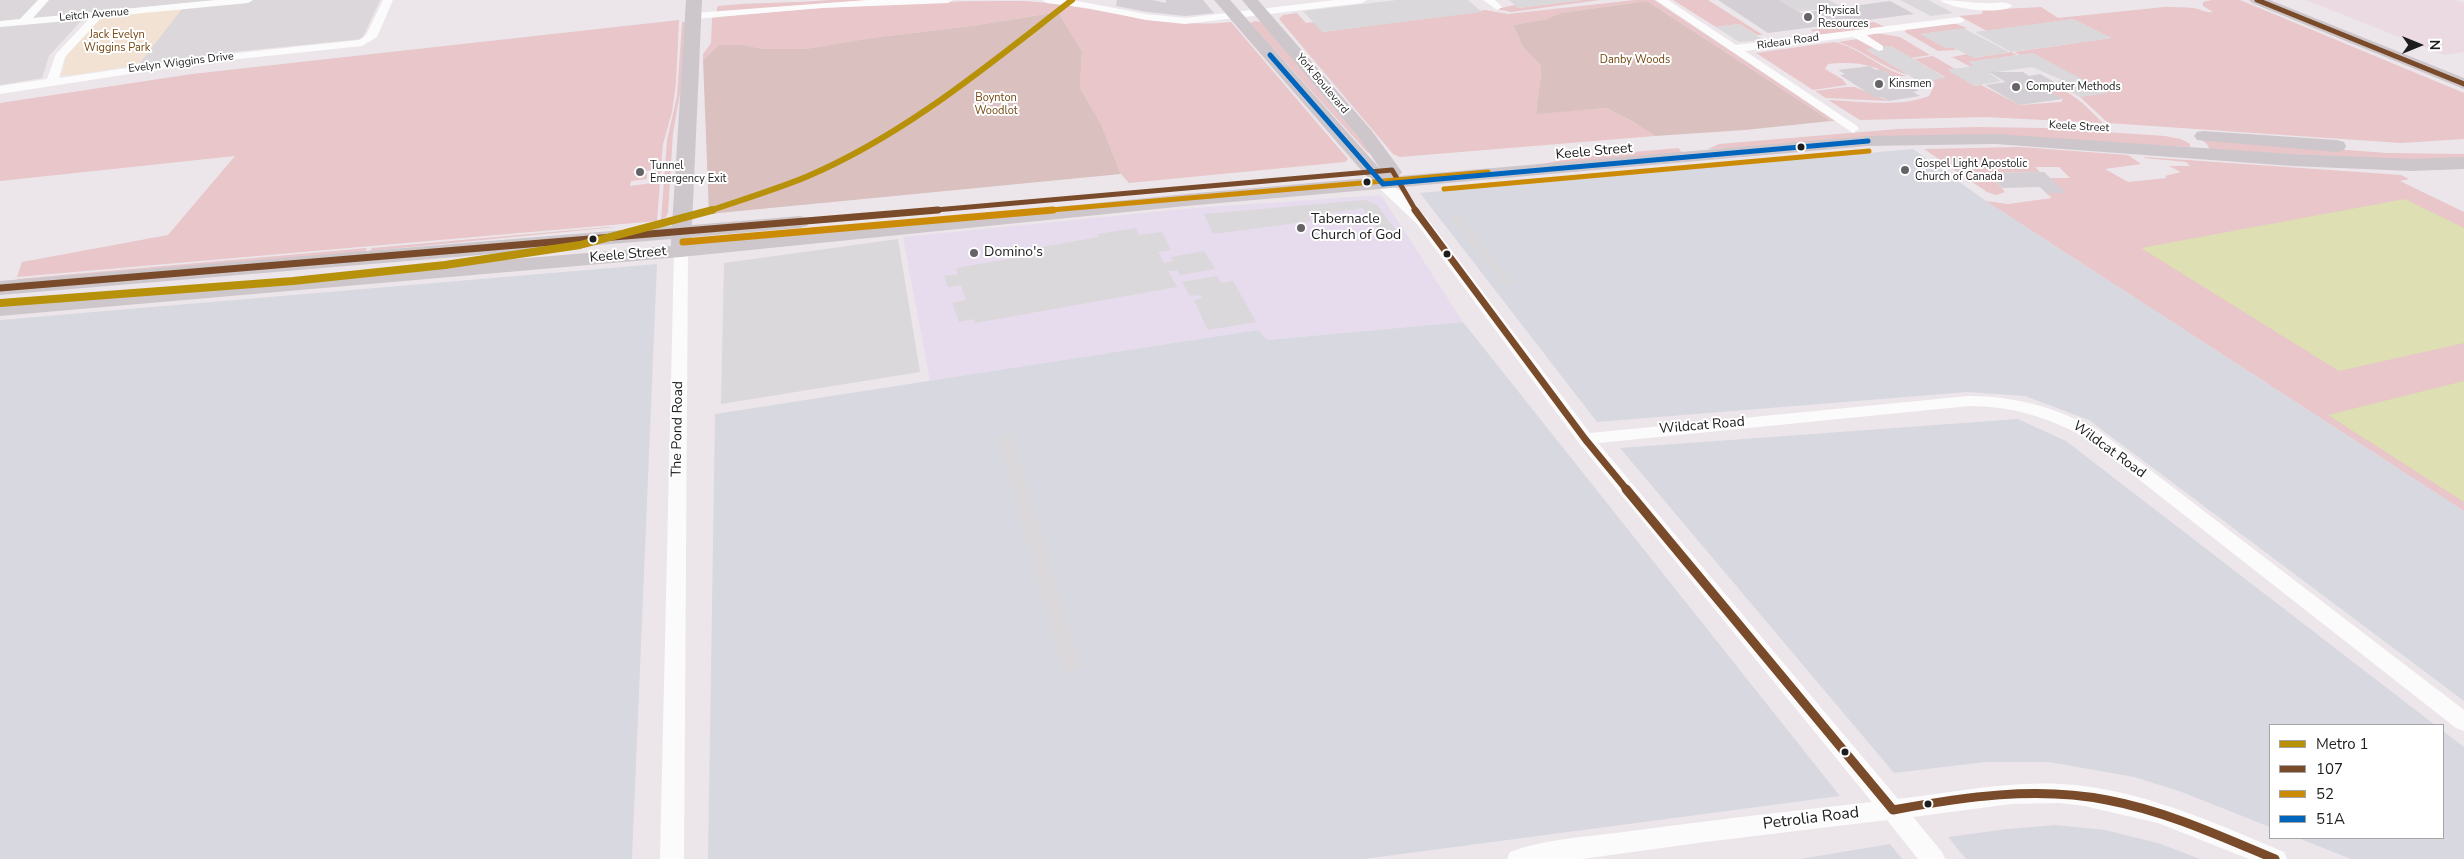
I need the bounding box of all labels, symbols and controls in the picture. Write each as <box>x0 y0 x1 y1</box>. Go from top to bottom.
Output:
place label: Physical Resources <box>1818 4 1869 30</box>
street label: Leitch Avenue <box>59 5 129 25</box>
marker: Physical Resources <box>1802 11 1814 23</box>
north arrow <box>2394 20 2444 70</box>
park label: Jack Evelyn Wiggins Park <box>84 28 150 54</box>
street label: Rideau Road <box>1756 31 1820 53</box>
text: N <box>2425 40 2444 50</box>
street label: Evelyn Wiggins Drive <box>128 50 234 76</box>
street label: York Boulevard <box>1293 51 1351 117</box>
park label: Danby Woods <box>1600 53 1670 67</box>
place label: Kinsmen <box>1889 77 1931 91</box>
marker: Kinsmen <box>1873 78 1885 90</box>
place label: Computer Methods <box>2026 80 2121 94</box>
marker: Computer Methods <box>2010 81 2022 93</box>
park label: Boynton Woodlot <box>974 91 1018 117</box>
street label: Keele Street <box>2049 119 2109 135</box>
street label: Keele Street <box>1555 140 1633 164</box>
unlabelled marker <box>1796 142 1806 152</box>
place label: Gospel Light Apostolic Church of Canada <box>1915 157 2027 183</box>
place label: Tunnel Emergency Exit <box>650 159 726 185</box>
marker: Gospel Light Apostolic Church of Canada <box>1899 164 1911 176</box>
marker: Tunnel Emergency Exit <box>634 166 646 178</box>
unlabelled marker <box>1362 177 1372 187</box>
place label: Tabernacle Church of God <box>1311 212 1401 244</box>
marker: Tabernacle Church of God <box>1295 222 1307 234</box>
unlabelled marker <box>588 234 598 244</box>
street label: Keele Street <box>589 243 667 267</box>
place label: Domino's <box>984 245 1043 261</box>
marker: Domino's <box>968 247 980 259</box>
unlabelled marker <box>1442 249 1452 259</box>
street label: The Pond Road <box>669 381 687 477</box>
street label: Wildcat Road <box>1659 414 1745 438</box>
street label: Wildcat Road <box>2069 418 2149 482</box>
legend <box>2269 724 2444 839</box>
text: Metro 1 <box>2316 734 2369 754</box>
unlabelled marker <box>1840 747 1850 757</box>
text: 107 <box>2316 759 2343 779</box>
text: 52 <box>2316 784 2334 804</box>
unlabelled marker <box>1923 799 1933 809</box>
street label: Petrolia Road <box>1762 804 1860 834</box>
text: 51A <box>2316 809 2345 829</box>

